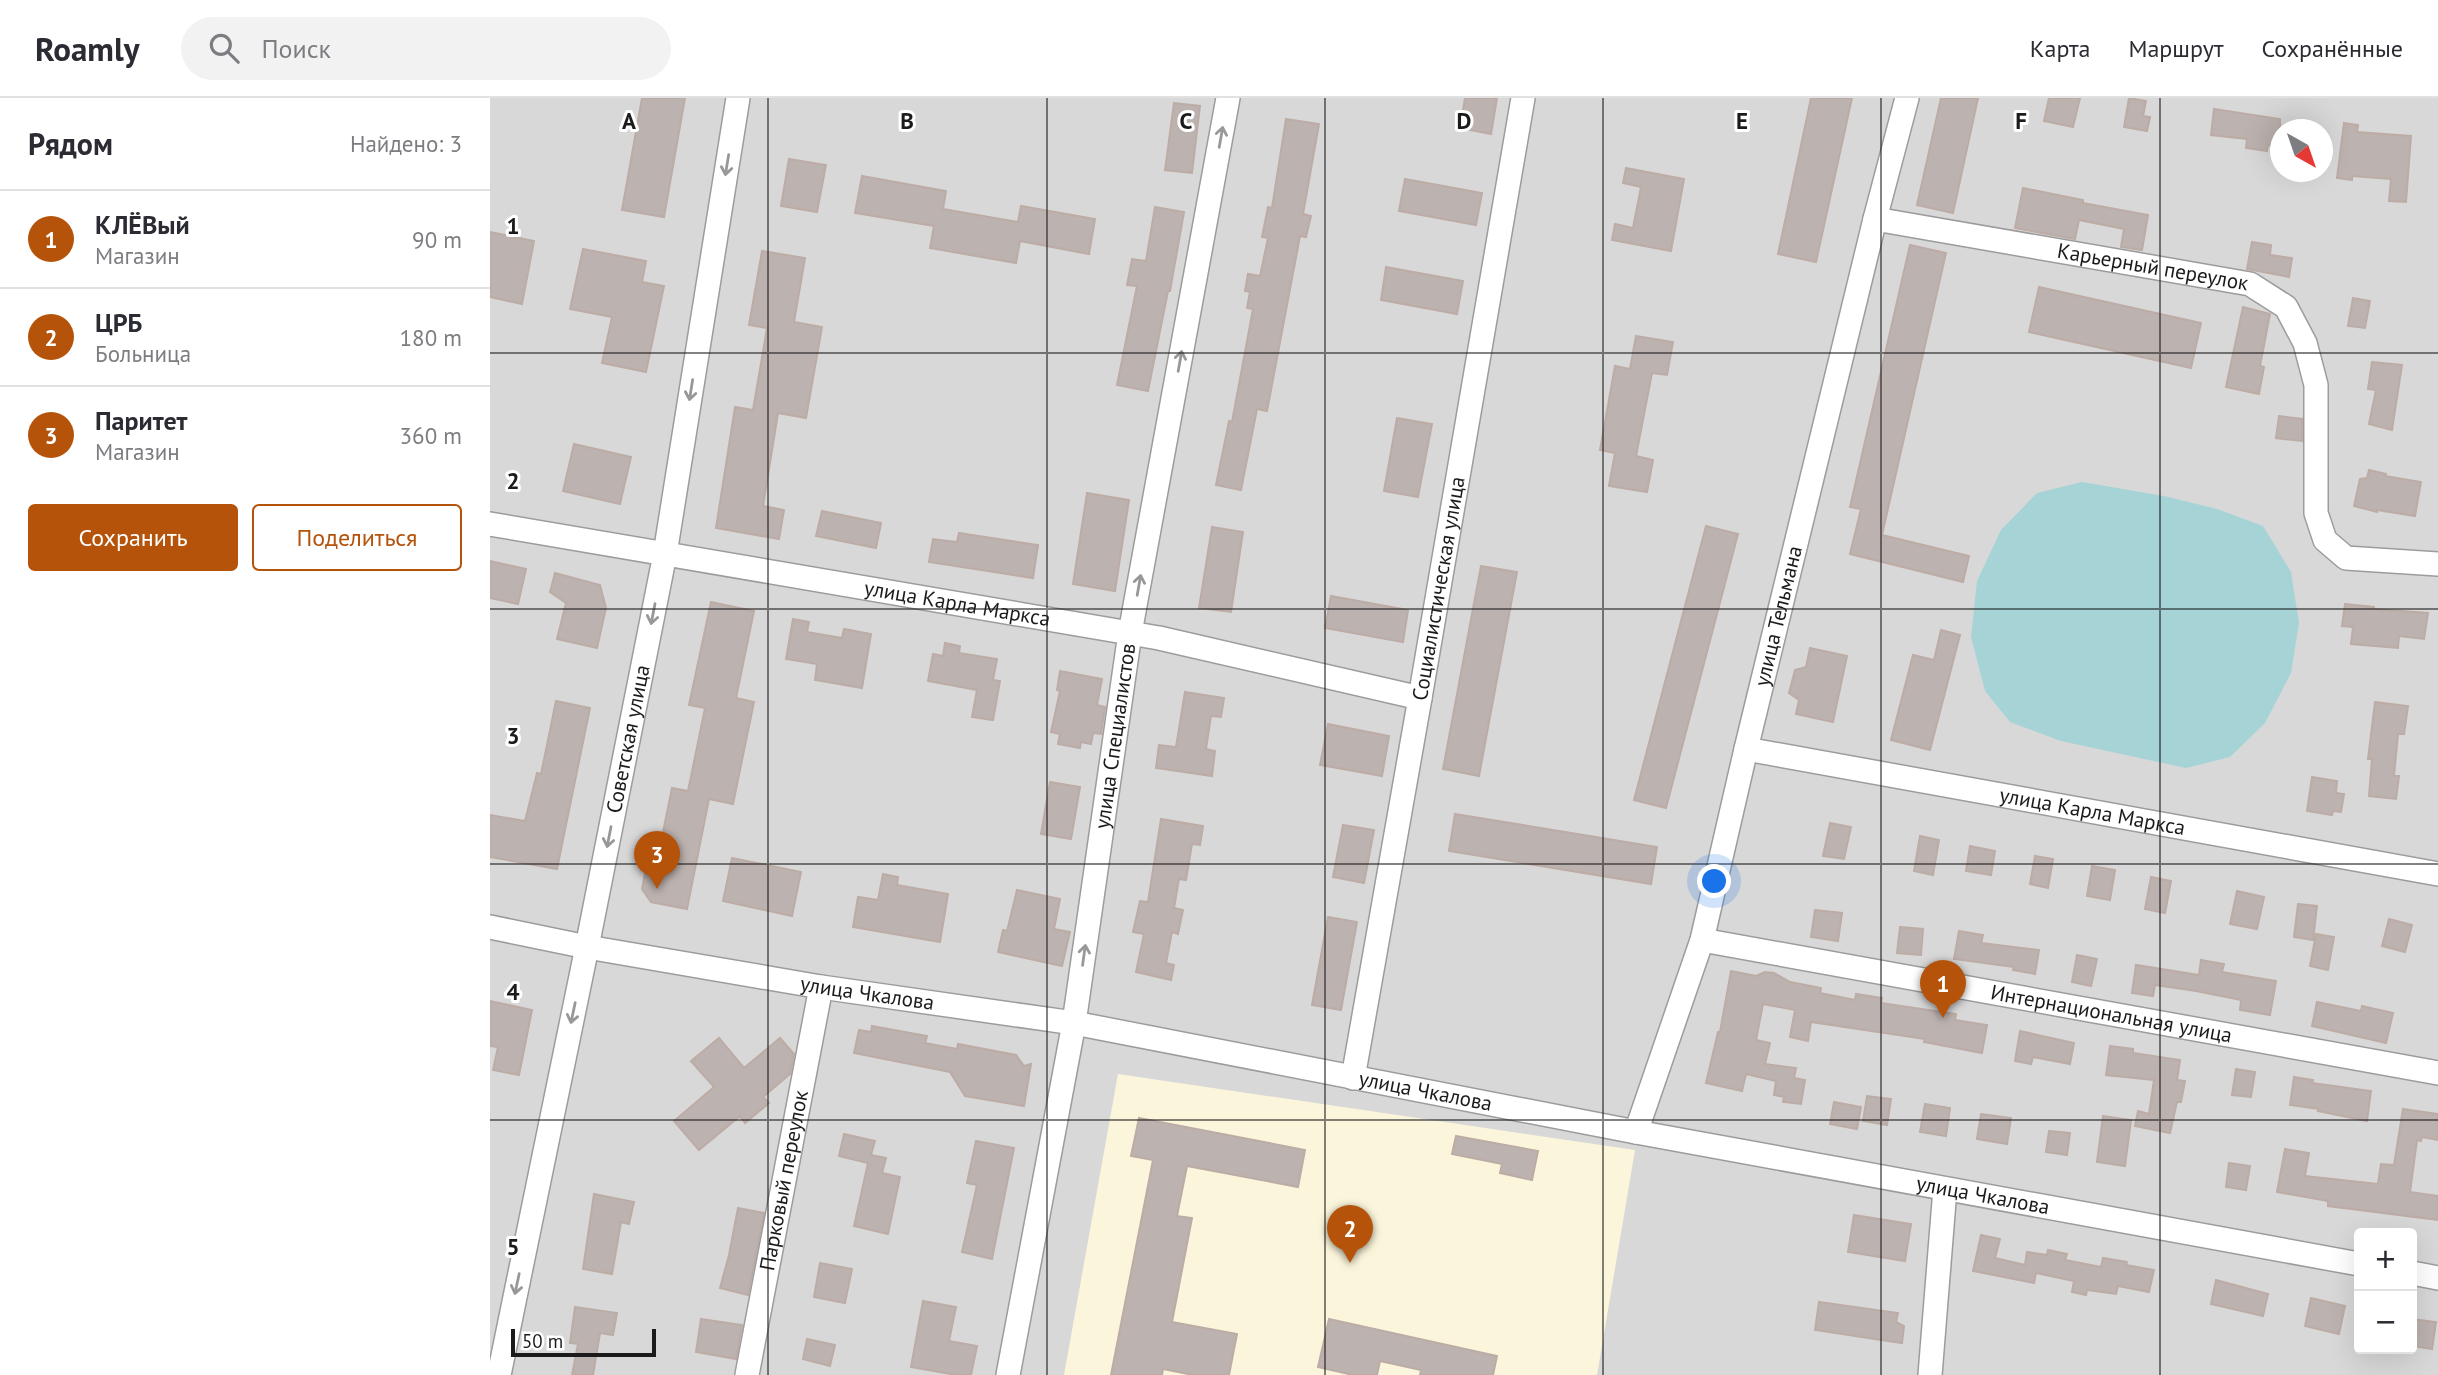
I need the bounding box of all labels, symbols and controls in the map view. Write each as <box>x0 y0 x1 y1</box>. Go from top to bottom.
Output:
search box <box>181 17 671 80</box>
text: Roamly <box>35 27 139 70</box>
icon: search <box>205 29 243 67</box>
text: Поиск <box>261 32 331 65</box>
text: Карта <box>2030 33 2090 64</box>
text: Маршрут <box>2128 33 2223 64</box>
text: Сохранённые <box>2261 33 2403 64</box>
text: A <box>622 106 636 135</box>
text: B <box>900 106 914 135</box>
text: C <box>1180 106 1193 135</box>
text: D <box>1457 106 1471 135</box>
text: E <box>1736 106 1748 135</box>
text: F <box>2015 106 2027 135</box>
north arrow <box>2270 119 2333 182</box>
text: Рядом <box>28 124 113 163</box>
one-way arrow <box>1215 126 1228 149</box>
text: Найдено: 3 <box>350 129 462 158</box>
one-way arrow <box>720 153 733 176</box>
text: КЛЁВый <box>95 208 190 241</box>
text: 1 <box>506 211 520 240</box>
text: 1 <box>44 225 58 254</box>
text: 90 m <box>412 225 462 254</box>
street label: Карьерный переулок <box>2055 237 2251 296</box>
text: Магазин <box>95 241 180 270</box>
text: ЦРБ <box>95 306 142 339</box>
text: 2 <box>44 323 58 352</box>
text: 180 m <box>400 323 462 352</box>
text: Больница <box>95 339 191 368</box>
one-way arrow <box>1174 350 1187 373</box>
one-way arrow <box>684 378 697 401</box>
text: Паритет <box>95 404 187 437</box>
text: 3 <box>44 421 58 450</box>
text: 360 m <box>400 421 462 450</box>
text: Магазин <box>95 437 180 466</box>
text: 2 <box>506 466 520 495</box>
street label: Социалистическая улица <box>1406 474 1471 702</box>
button: Сохранить <box>28 504 238 571</box>
button: Поделиться <box>252 504 462 571</box>
street label: улица Тельмана <box>1748 543 1808 689</box>
street label: улица Карла Маркса <box>862 574 1052 632</box>
one-way arrow <box>1133 574 1146 597</box>
one-way arrow <box>646 602 659 625</box>
street label: улица Специалистов <box>1088 641 1141 831</box>
street label: Советская улица <box>600 662 656 815</box>
text: 3 <box>506 721 520 750</box>
street label: улица Карла Маркса <box>1997 781 2188 841</box>
one-way arrow <box>601 825 615 848</box>
pin: 3 <box>634 831 680 889</box>
your location <box>1697 864 1731 898</box>
one-way arrow <box>1077 944 1090 967</box>
pin: 1 <box>1920 960 1966 1018</box>
street label: улица Чкалова <box>798 970 936 1016</box>
text: 4 <box>506 977 520 1006</box>
street label: Интернациональная улица <box>1989 978 2234 1049</box>
one-way arrow <box>566 1001 580 1024</box>
street label: улица Чкалова <box>1357 1065 1494 1117</box>
street label: Парковый переулок <box>753 1088 814 1273</box>
street label: улица Чкалова <box>1914 1169 2052 1220</box>
pin: 2 <box>1327 1205 1373 1263</box>
map controls <box>2354 1228 2417 1354</box>
button: + <box>2354 1228 2417 1291</box>
text: 5 <box>506 1232 520 1261</box>
one-way arrow <box>510 1272 524 1295</box>
button: − <box>2354 1291 2417 1354</box>
scale bar <box>511 1326 656 1358</box>
text: 50 m <box>522 1329 563 1353</box>

